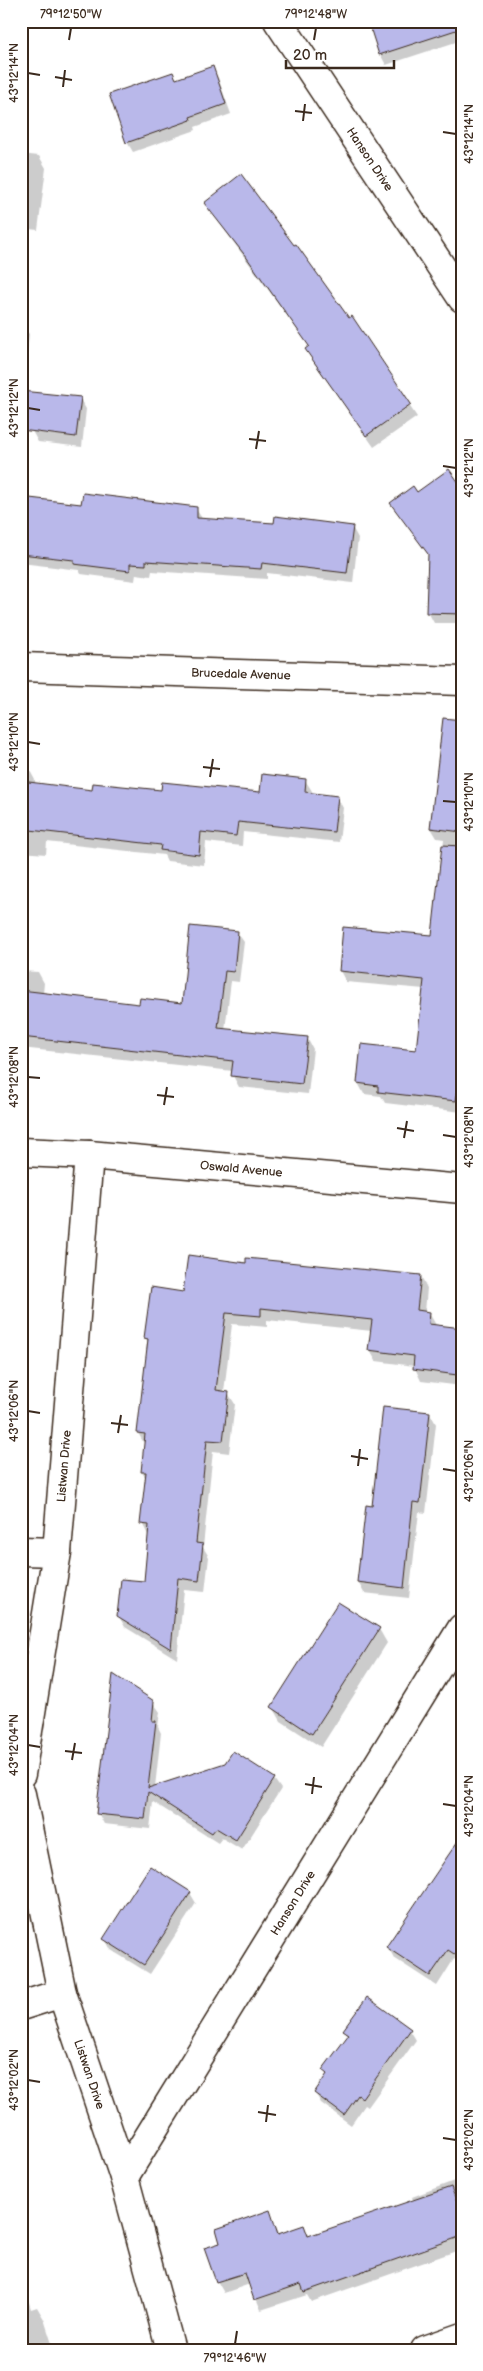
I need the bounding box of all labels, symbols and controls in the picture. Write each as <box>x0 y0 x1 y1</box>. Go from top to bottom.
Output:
text: 79°12'50"W <box>40 7 102 22</box>
text: 79°12'48"W <box>285 7 347 22</box>
scale bar <box>286 38 393 70</box>
text: 43°12'14"N <box>7 43 22 103</box>
text: 20 m <box>293 46 327 65</box>
text: 43°12'14"N <box>462 104 477 164</box>
street label: Hanson Drive <box>343 125 396 194</box>
text: 43°12'12"N <box>7 378 22 438</box>
text: 43°12'12"N <box>462 438 477 498</box>
street label: Brucedale Avenue <box>191 665 291 683</box>
text: 43°12'10"N <box>7 712 22 772</box>
text: 43°12'10"N <box>462 772 477 832</box>
text: 43°12'08"N <box>7 1046 22 1108</box>
text: 43°12'08"N <box>462 1106 477 1168</box>
street label: Oswald Avenue <box>199 1158 283 1180</box>
text: 43°12'06"N <box>7 1380 22 1442</box>
street label: Listwan Drive <box>54 1429 74 1503</box>
text: 43°12'06"N <box>462 1440 477 1502</box>
text: 43°12'04"N <box>7 1714 22 1776</box>
text: 43°12'04"N <box>462 1775 477 1837</box>
street label: Hanson Drive <box>267 1868 318 1938</box>
street label: Listwan Drive <box>71 2038 108 2111</box>
text: 43°12'02"N <box>7 2049 22 2111</box>
text: 43°12'02"N <box>462 2109 477 2171</box>
text: 79°12'46"W <box>204 2351 266 2366</box>

